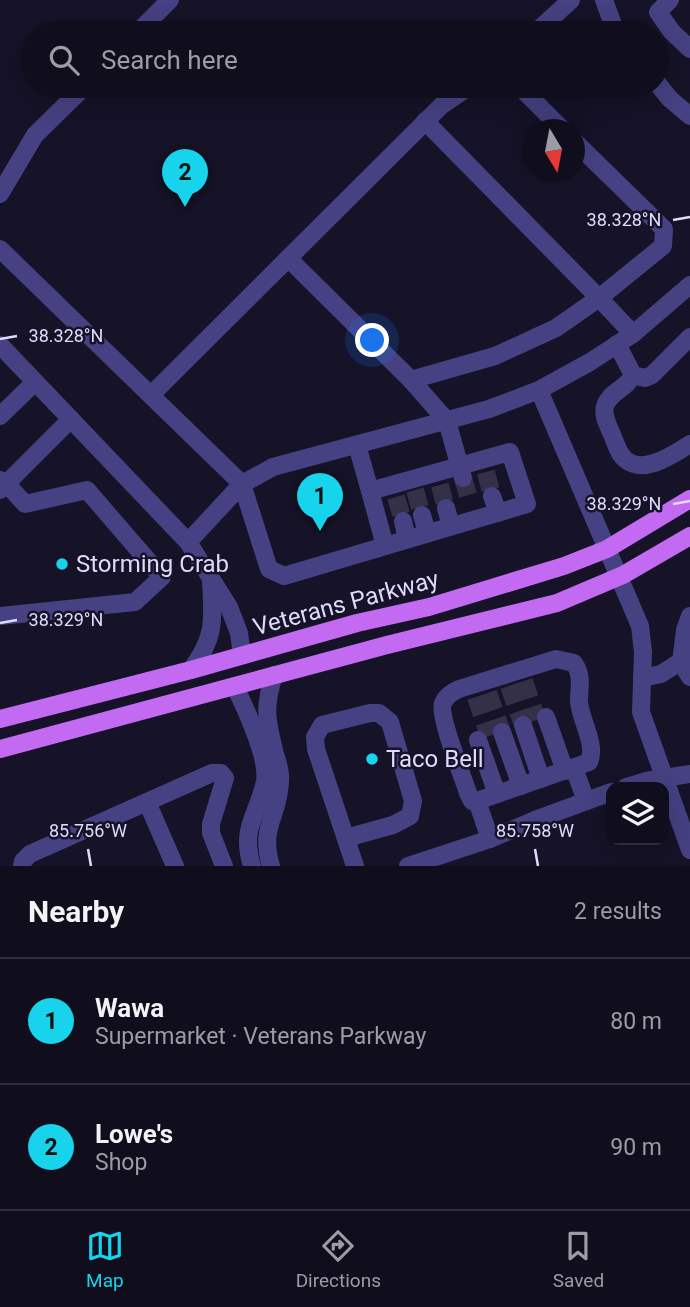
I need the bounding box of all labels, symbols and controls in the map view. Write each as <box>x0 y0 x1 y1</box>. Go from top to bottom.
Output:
search box <box>21 21 669 98</box>
icon: search <box>45 41 83 79</box>
text: Search here <box>101 45 238 75</box>
north arrow <box>522 119 585 182</box>
pin: 2 <box>162 149 208 207</box>
text: 38.328°N <box>587 209 661 230</box>
your location <box>355 323 389 357</box>
text: 38.328°N <box>29 325 103 346</box>
pin: 1 <box>297 473 343 531</box>
text: 38.329°N <box>587 493 661 514</box>
place label: Storming Crab <box>76 550 229 578</box>
marker: Storming Crab <box>54 556 70 572</box>
street label: Veterans Parkway <box>250 565 442 641</box>
text: 38.329°N <box>29 609 103 630</box>
place label: Taco Bell <box>386 745 484 773</box>
marker: Taco Bell <box>364 751 380 767</box>
map controls <box>606 782 669 845</box>
button: layers <box>606 782 669 845</box>
text: 85.756°W <box>49 820 127 841</box>
text: 85.758°W <box>496 820 574 841</box>
text: Nearby <box>28 894 124 929</box>
text: 2 results <box>574 898 662 925</box>
text: Wawa <box>95 993 164 1023</box>
text: 1 <box>44 1008 58 1035</box>
text: 80 m <box>610 1008 662 1035</box>
text: Supermarket · Veterans Parkway <box>95 1023 426 1050</box>
text: Lowe's <box>95 1119 173 1149</box>
text: 2 <box>44 1134 58 1161</box>
text: 90 m <box>610 1134 662 1161</box>
text: Shop <box>95 1149 147 1176</box>
tab: Map <box>86 1227 124 1292</box>
tab: Directions <box>296 1227 381 1292</box>
tab: Saved <box>553 1227 604 1292</box>

